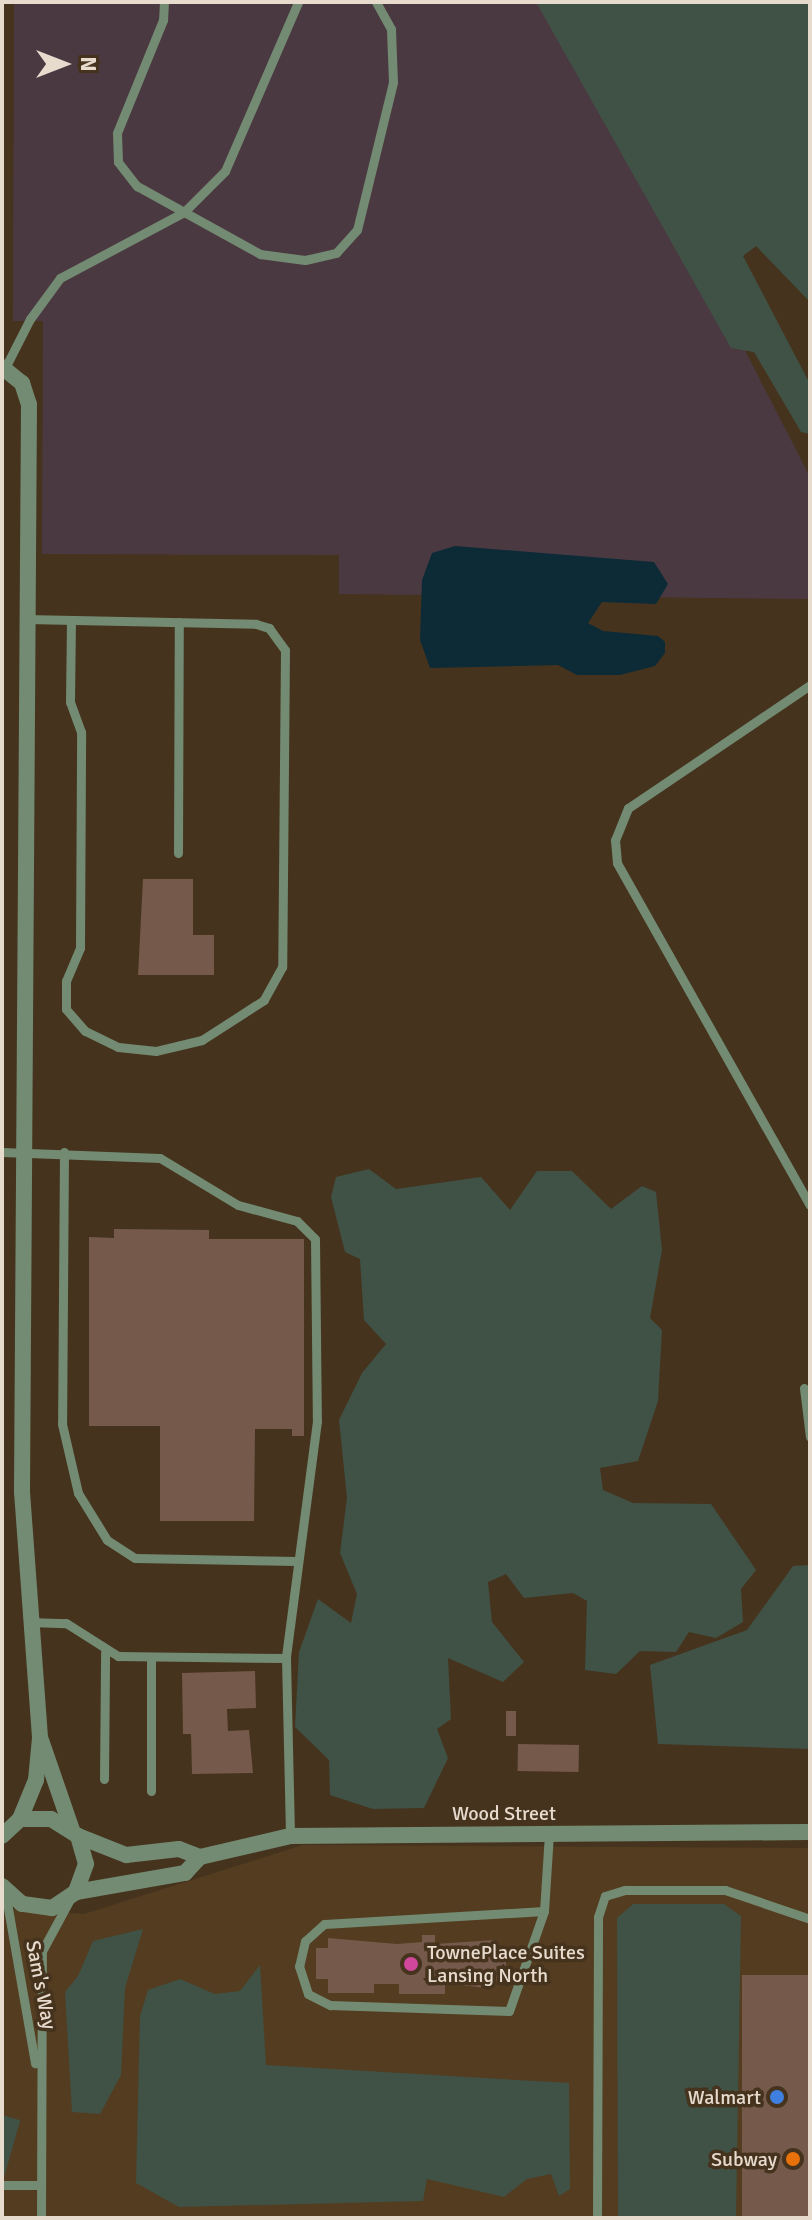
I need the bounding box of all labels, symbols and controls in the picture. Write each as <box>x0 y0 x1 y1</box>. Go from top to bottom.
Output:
north arrow <box>24 24 104 104</box>
text: N <box>75 56 102 72</box>
street label: Wood Street <box>452 1801 556 1825</box>
street label: Sam's Way <box>21 1939 61 2031</box>
place label: TownePlace Suites Lansing North <box>427 1940 585 1987</box>
marker: TownePlace Suites Lansing North <box>402 1955 420 1973</box>
place label: Walmart <box>688 2085 761 2109</box>
marker: Walmart <box>768 2088 786 2106</box>
place label: Subway <box>711 2147 777 2171</box>
marker: Subway <box>784 2150 802 2168</box>

